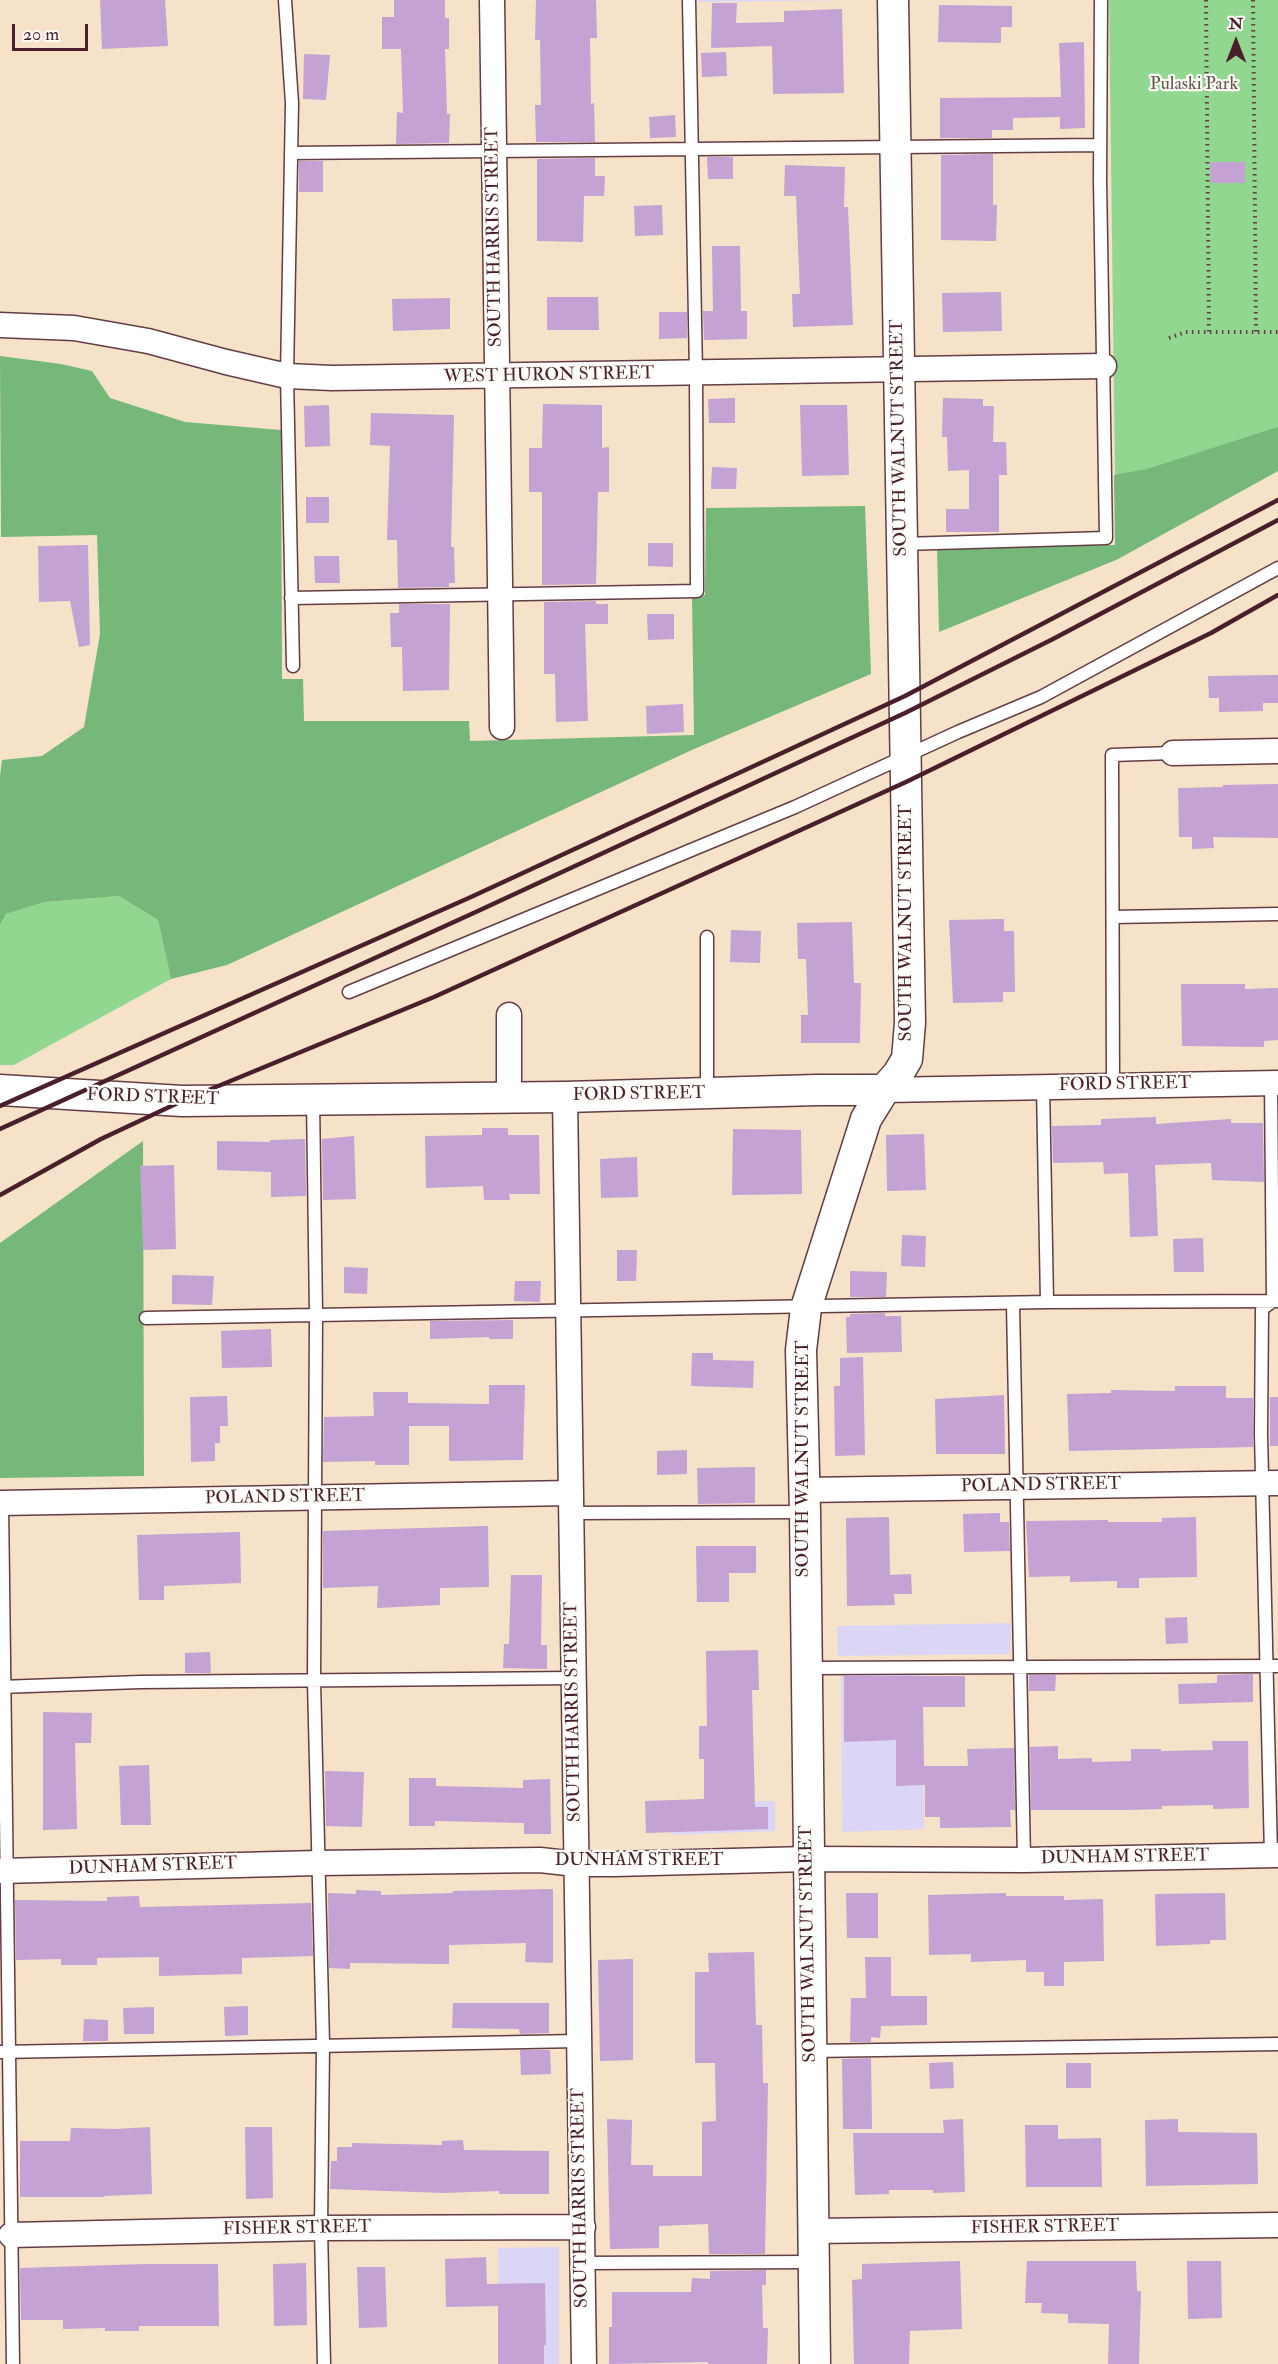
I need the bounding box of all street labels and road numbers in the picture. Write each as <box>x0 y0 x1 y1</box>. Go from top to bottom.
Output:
street label: SOUTH HARRIS STREET <box>482 127 508 347</box>
street label: SOUTH WALNUT STREET <box>887 319 913 557</box>
street label: WEST HURON STREET <box>444 363 654 389</box>
street label: SOUTH WALNUT STREET <box>896 804 918 1042</box>
street label: FORD STREET <box>1058 1073 1192 1097</box>
street label: FORD STREET <box>572 1083 706 1107</box>
street label: FORD STREET <box>86 1085 220 1111</box>
street label: SOUTH WALNUT STREET <box>793 1340 815 1578</box>
street label: POLAND STREET <box>961 1474 1121 1498</box>
street label: POLAND STREET <box>205 1486 365 1510</box>
street label: SOUTH HARRIS STREET <box>561 1602 587 1822</box>
street label: SOUTH WALNUT STREET <box>796 1825 822 2063</box>
street label: DUNHAM STREET <box>1040 1846 1210 1870</box>
street label: DUNHAM STREET <box>555 1850 723 1872</box>
street label: DUNHAM STREET <box>68 1853 238 1881</box>
street label: SOUTH HARRIS STREET <box>568 2088 594 2308</box>
street label: FISHER STREET <box>971 2216 1119 2240</box>
street label: FISHER STREET <box>223 2217 371 2241</box>

